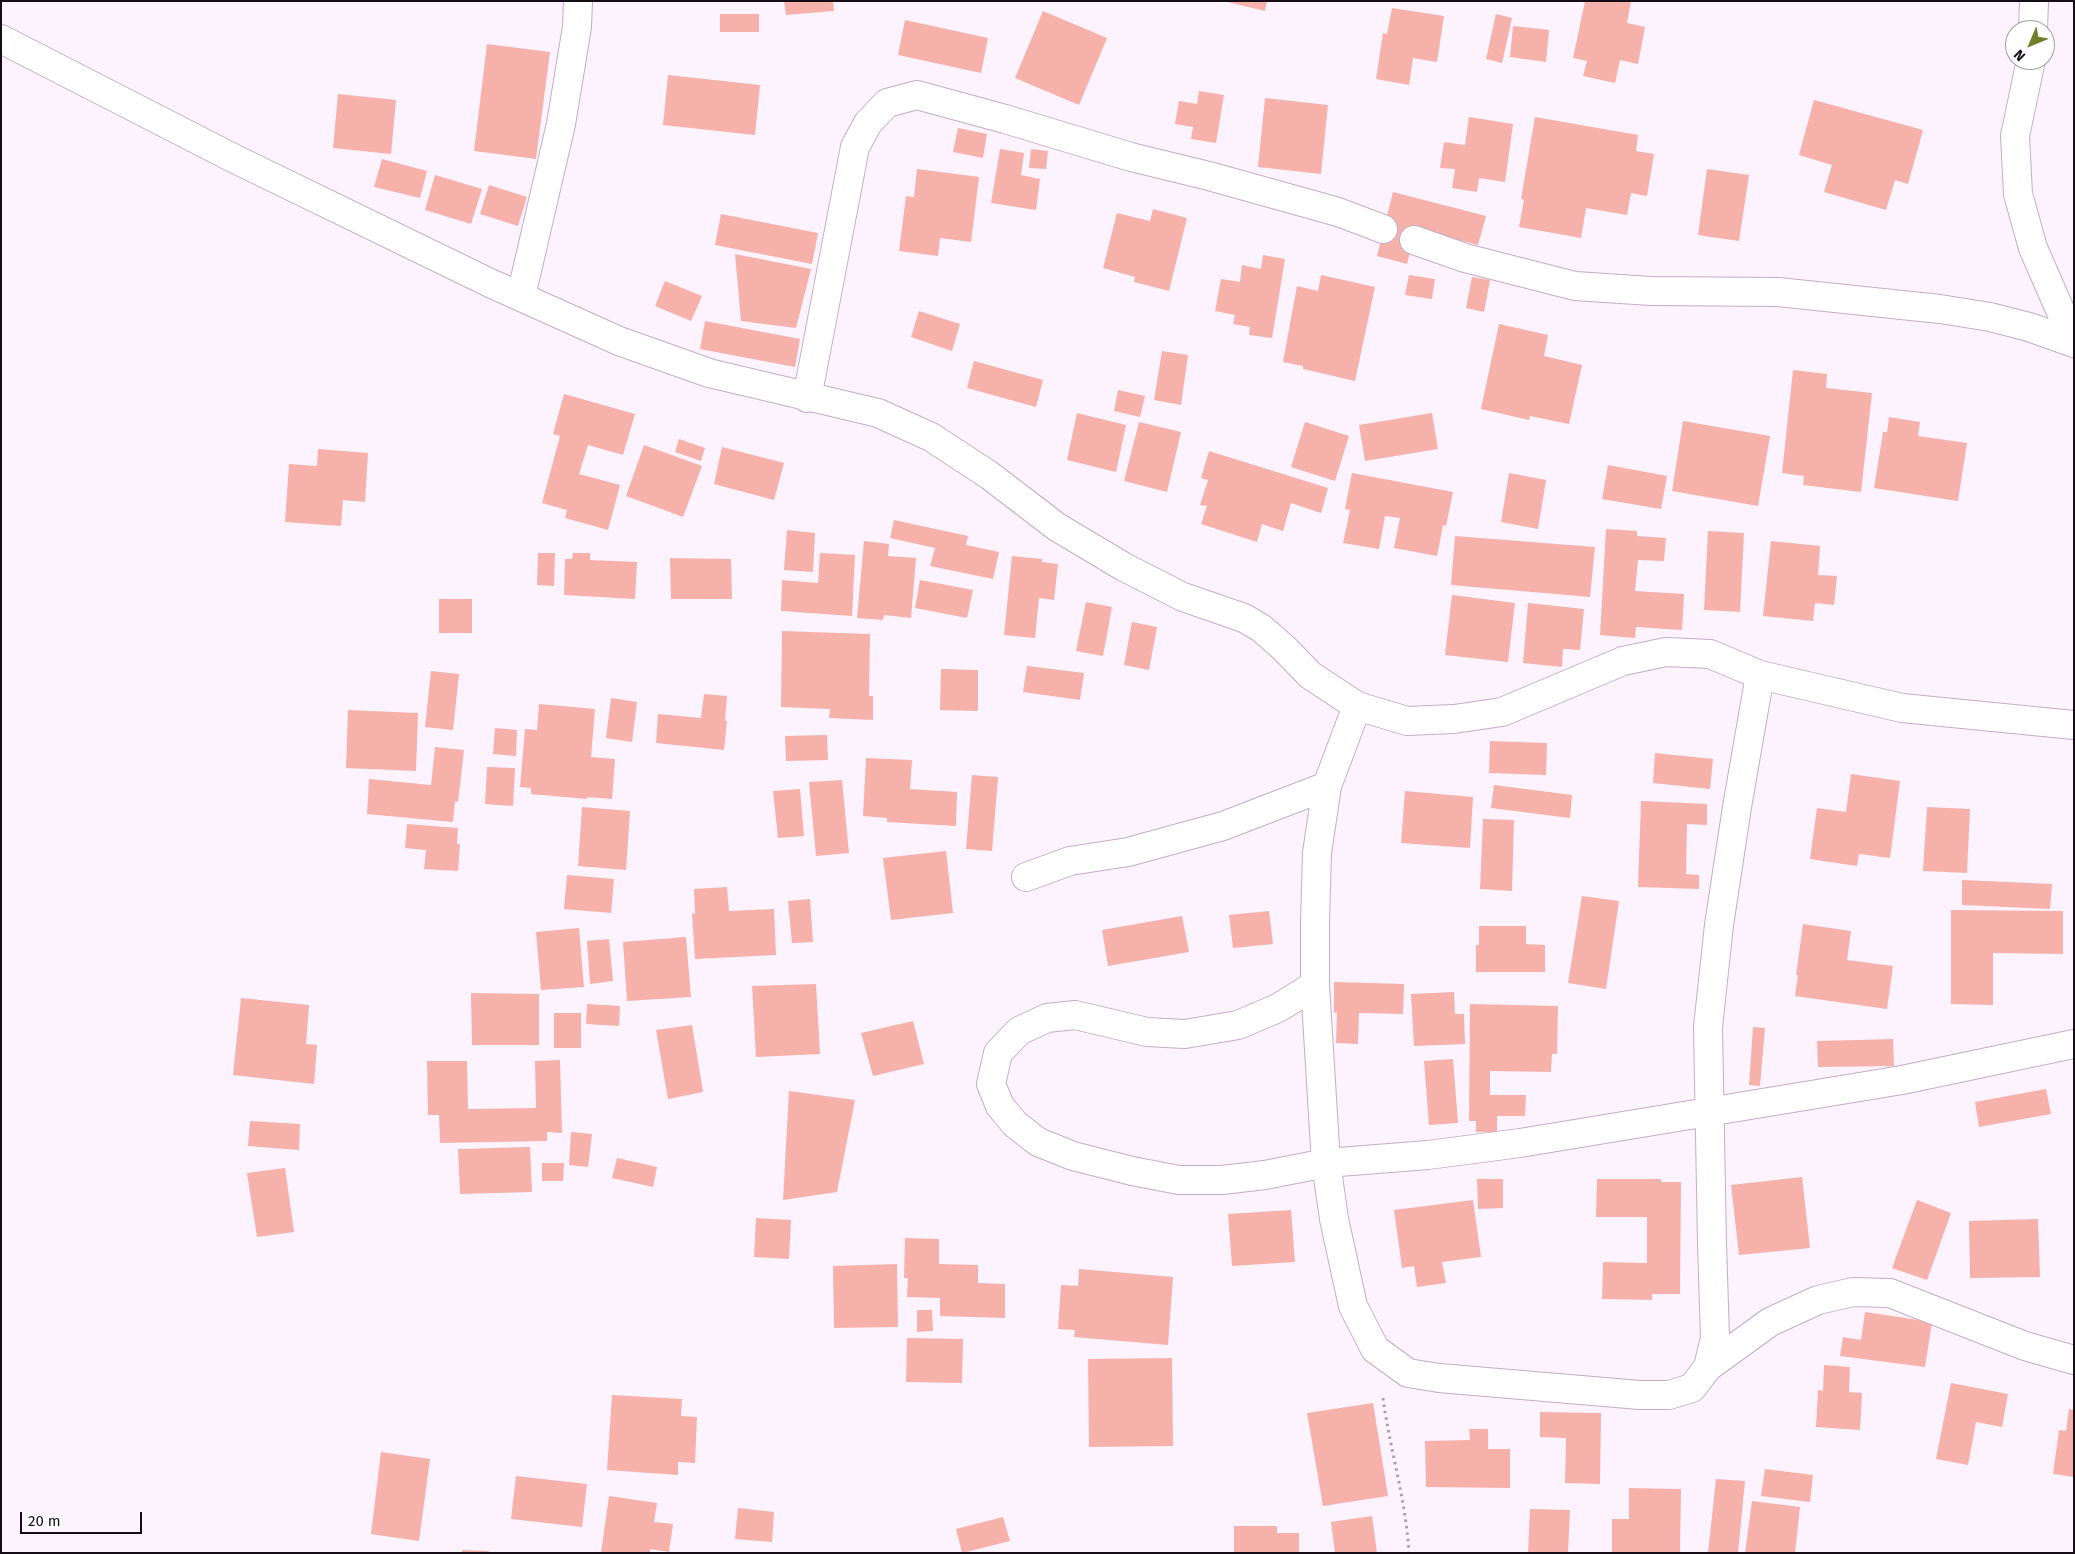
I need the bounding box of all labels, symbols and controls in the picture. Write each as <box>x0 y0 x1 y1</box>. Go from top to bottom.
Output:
north arrow <box>2005 20 2055 70</box>
text: N <box>2010 46 2029 65</box>
scale bar <box>22 1502 145 1534</box>
text: 20 m <box>28 1512 61 1530</box>

